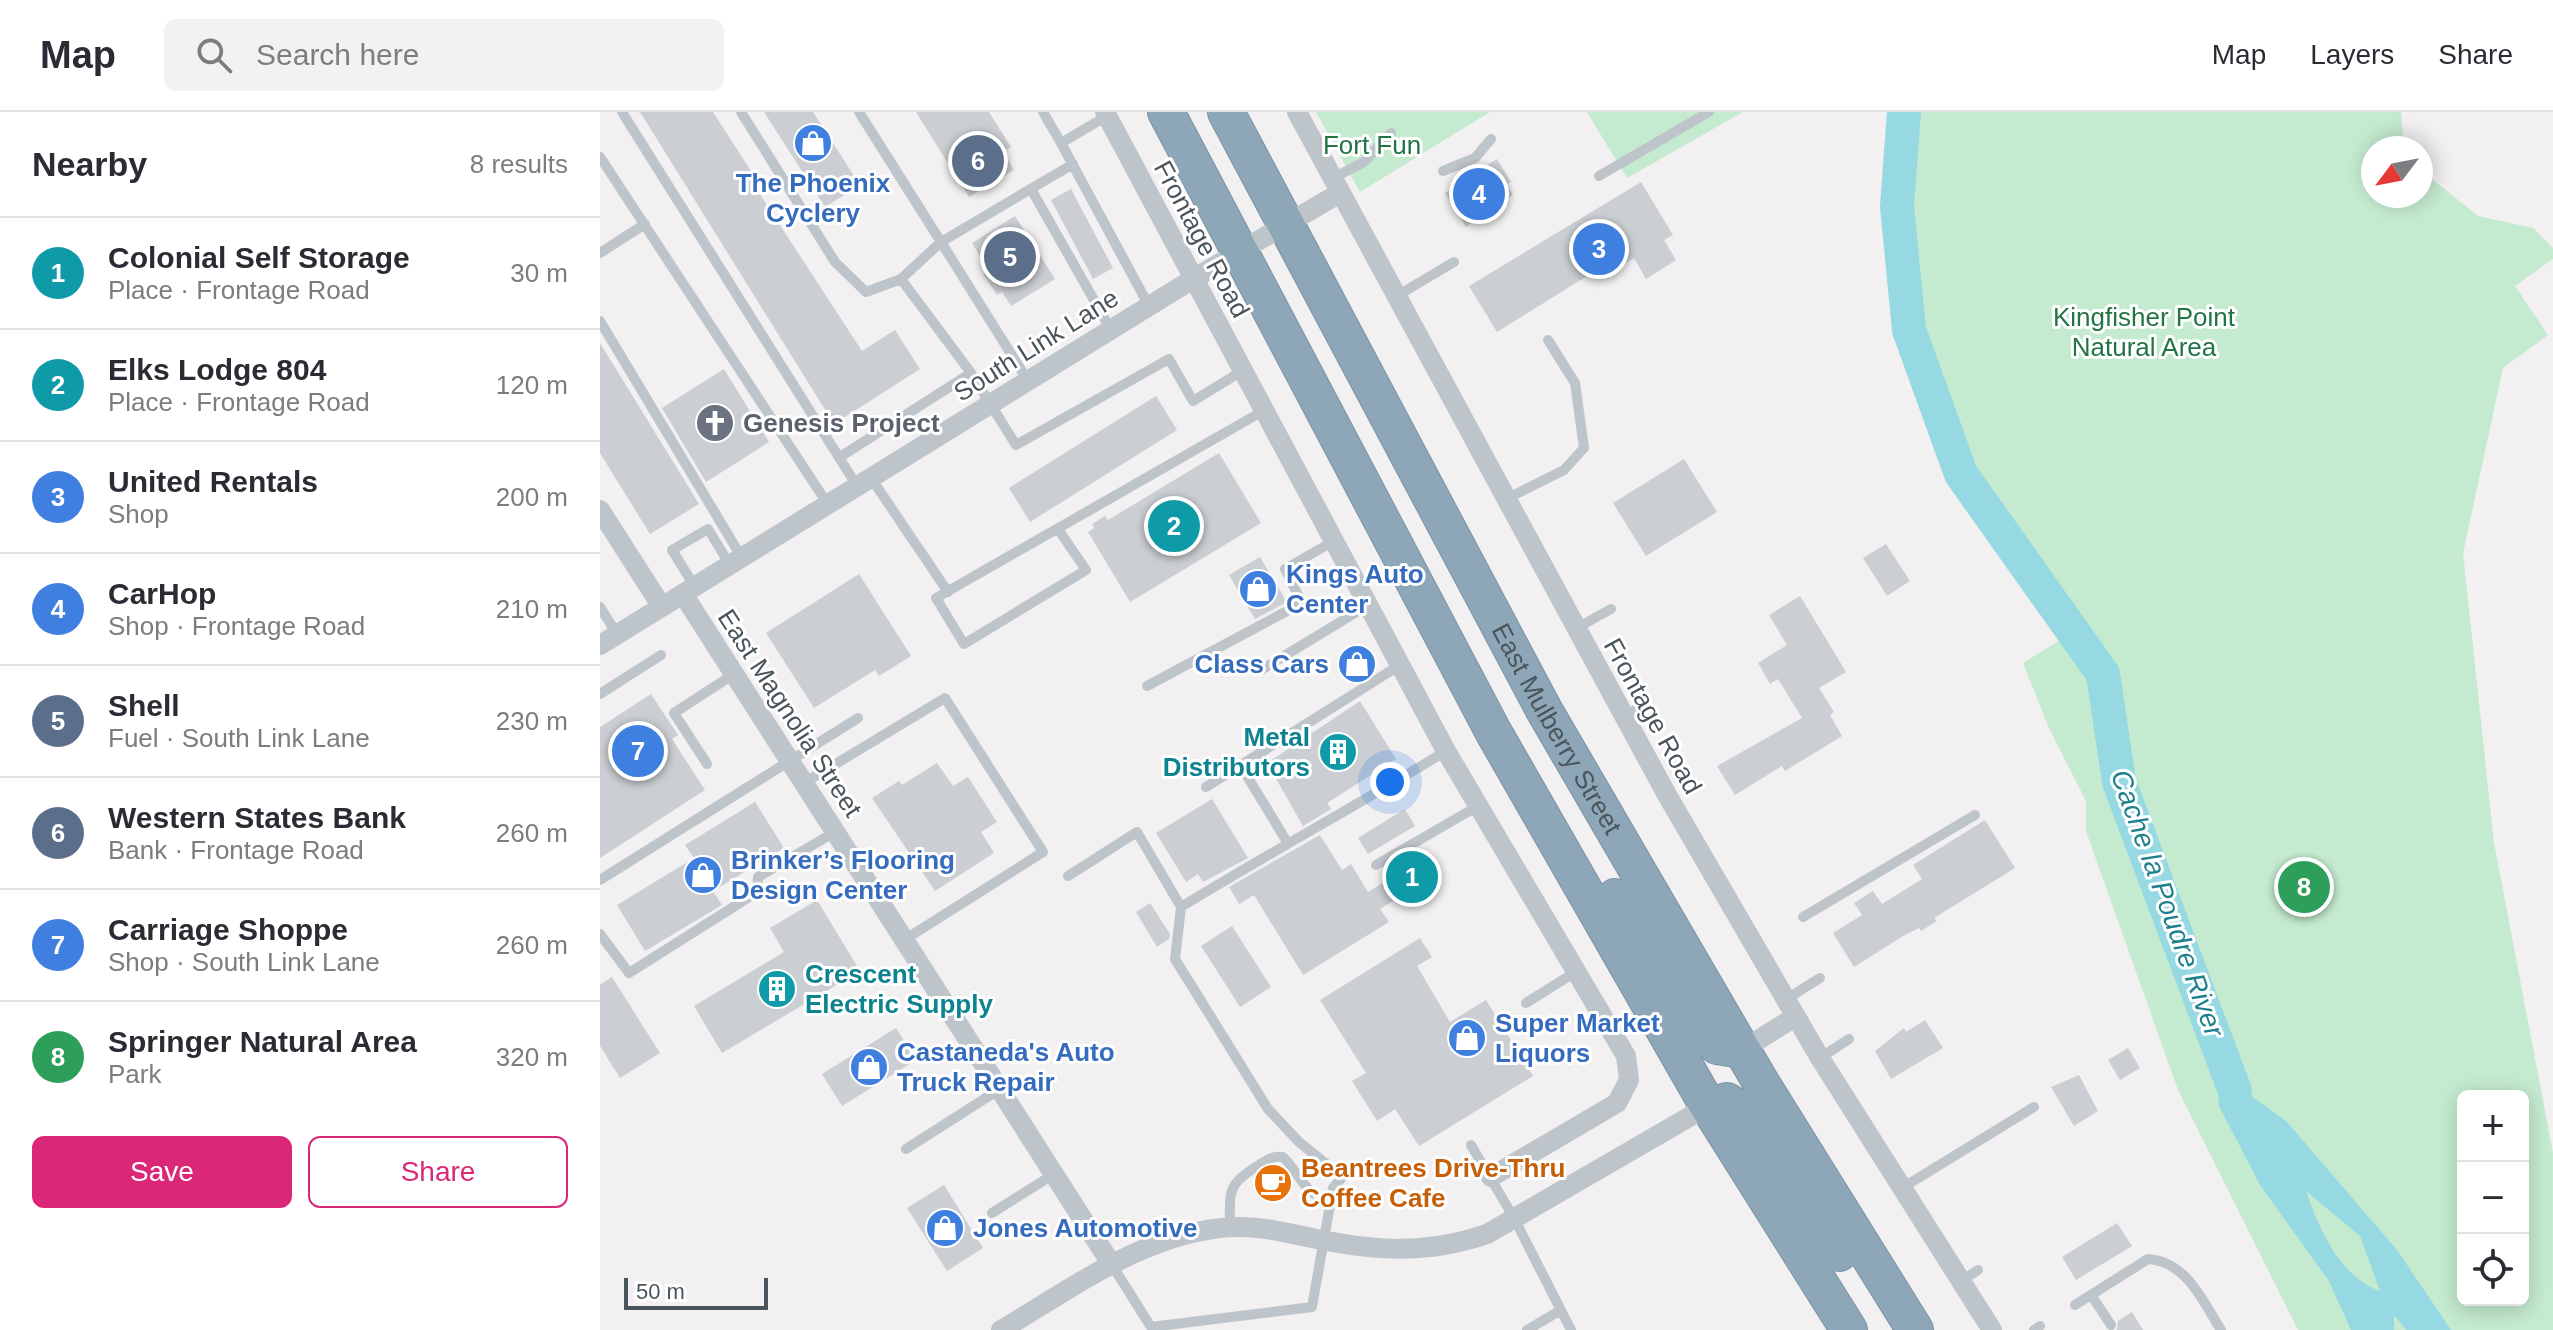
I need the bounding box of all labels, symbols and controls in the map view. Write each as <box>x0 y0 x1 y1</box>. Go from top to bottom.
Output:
search box <box>164 19 724 91</box>
icon: search <box>192 33 236 77</box>
text: Map <box>40 34 116 76</box>
text: Search here <box>256 38 419 71</box>
text: Map <box>2212 39 2266 70</box>
text: Layers <box>2310 39 2394 70</box>
text: Share <box>2438 39 2513 70</box>
shop icon: The Phoenix Cyclery <box>792 122 834 164</box>
park label: Fort Fun <box>1323 130 1421 160</box>
pin: 6 <box>952 131 1004 191</box>
north arrow <box>2361 136 2433 208</box>
text: Nearby <box>32 145 147 183</box>
text: 8 results <box>470 149 568 179</box>
street label: Frontage Road <box>1148 155 1256 323</box>
pin: 4 <box>1453 164 1505 224</box>
place label: The Phoenix Cyclery <box>736 168 891 228</box>
pin: 3 <box>1573 219 1625 279</box>
pin: 5 <box>984 227 1036 287</box>
text: Colonial Self Storage <box>108 241 410 274</box>
text: 1 <box>51 258 65 288</box>
text: 30 m <box>510 258 568 288</box>
text: Place · Frontage Road <box>108 275 370 305</box>
street label: South Link Lane <box>948 282 1124 408</box>
park label: Kingfisher Point Natural Area <box>2053 302 2236 362</box>
text: Elks Lodge 804 <box>108 353 326 386</box>
text: 2 <box>51 370 65 400</box>
text: 120 m <box>496 370 568 400</box>
text: Place · Frontage Road <box>108 387 370 417</box>
church icon: Genesis Project <box>694 402 736 444</box>
place label: Genesis Project <box>743 408 940 438</box>
text: United Rentals <box>108 465 318 498</box>
text: 3 <box>51 482 65 512</box>
text: 200 m <box>496 482 568 512</box>
pin: 2 <box>1148 496 1200 556</box>
text: Shop <box>108 499 169 529</box>
place label: Kings Auto Center <box>1286 559 1424 619</box>
shop icon: Kings Auto Center <box>1237 568 1279 610</box>
text: CarHop <box>108 577 216 610</box>
text: 4 <box>51 594 65 624</box>
text: 210 m <box>496 594 568 624</box>
street label: East Magnolia Street <box>712 604 869 823</box>
text: Shop · Frontage Road <box>108 611 365 641</box>
street label: East Mulberry Street <box>1486 618 1628 840</box>
street label: Frontage Road <box>1598 633 1708 799</box>
shop icon: Class Cars <box>1336 643 1378 685</box>
place label: Class Cars <box>1195 649 1329 679</box>
text: Shell <box>108 689 180 722</box>
text: 5 <box>51 706 65 736</box>
text: 230 m <box>496 706 568 736</box>
pin: 7 <box>612 721 664 781</box>
place label: Metal Distributors <box>1163 722 1310 782</box>
text: Fuel · South Link Lane <box>108 723 370 753</box>
building icon: Metal Distributors <box>1317 731 1359 773</box>
your location <box>1370 762 1410 802</box>
water label: Cache la Poudre River <box>2105 766 2231 1042</box>
text: Western States Bank <box>108 801 406 834</box>
text: 6 <box>51 818 65 848</box>
text: 260 m <box>496 818 568 848</box>
text: Bank · Frontage Road <box>108 835 364 865</box>
place label: Brinker’s Flooring Design Center <box>731 845 955 905</box>
pin: 1 <box>1386 847 1438 907</box>
shop icon: Brinker’s Flooring Design Center <box>682 854 724 896</box>
pin: 8 <box>2278 857 2330 917</box>
text: Carriage Shoppe <box>108 913 348 946</box>
text: 7 <box>51 930 65 960</box>
text: 260 m <box>496 930 568 960</box>
text: Shop · South Link Lane <box>108 947 380 977</box>
place label: Crescent Electric Supply <box>805 959 993 1019</box>
building icon: Crescent Electric Supply <box>756 968 798 1010</box>
place label: Super Market Liquors <box>1495 1008 1660 1068</box>
shop icon: Super Market Liquors <box>1446 1017 1488 1059</box>
text: Springer Natural Area <box>108 1025 417 1058</box>
place label: Castaneda's Auto Truck Repair <box>897 1037 1115 1097</box>
text: 8 <box>51 1042 65 1072</box>
text: 320 m <box>496 1042 568 1072</box>
shop icon: Castaneda's Auto Truck Repair <box>848 1046 890 1088</box>
text: Park <box>108 1059 161 1089</box>
map controls <box>2457 1090 2529 1306</box>
button: + <box>2457 1090 2529 1162</box>
button: Save <box>32 1136 292 1208</box>
button: Share <box>308 1136 568 1208</box>
place label: Beantrees Drive-Thru Coffee Cafe <box>1301 1153 1565 1213</box>
cafe icon: Beantrees Drive-Thru Coffee Cafe <box>1252 1162 1294 1204</box>
button: − <box>2457 1162 2529 1234</box>
shop icon: Jones Automotive <box>924 1207 966 1249</box>
place label: Jones Automotive <box>973 1213 1197 1243</box>
button: locate <box>2457 1234 2529 1306</box>
scale bar <box>624 1274 768 1310</box>
text: 50 m <box>636 1279 685 1304</box>

